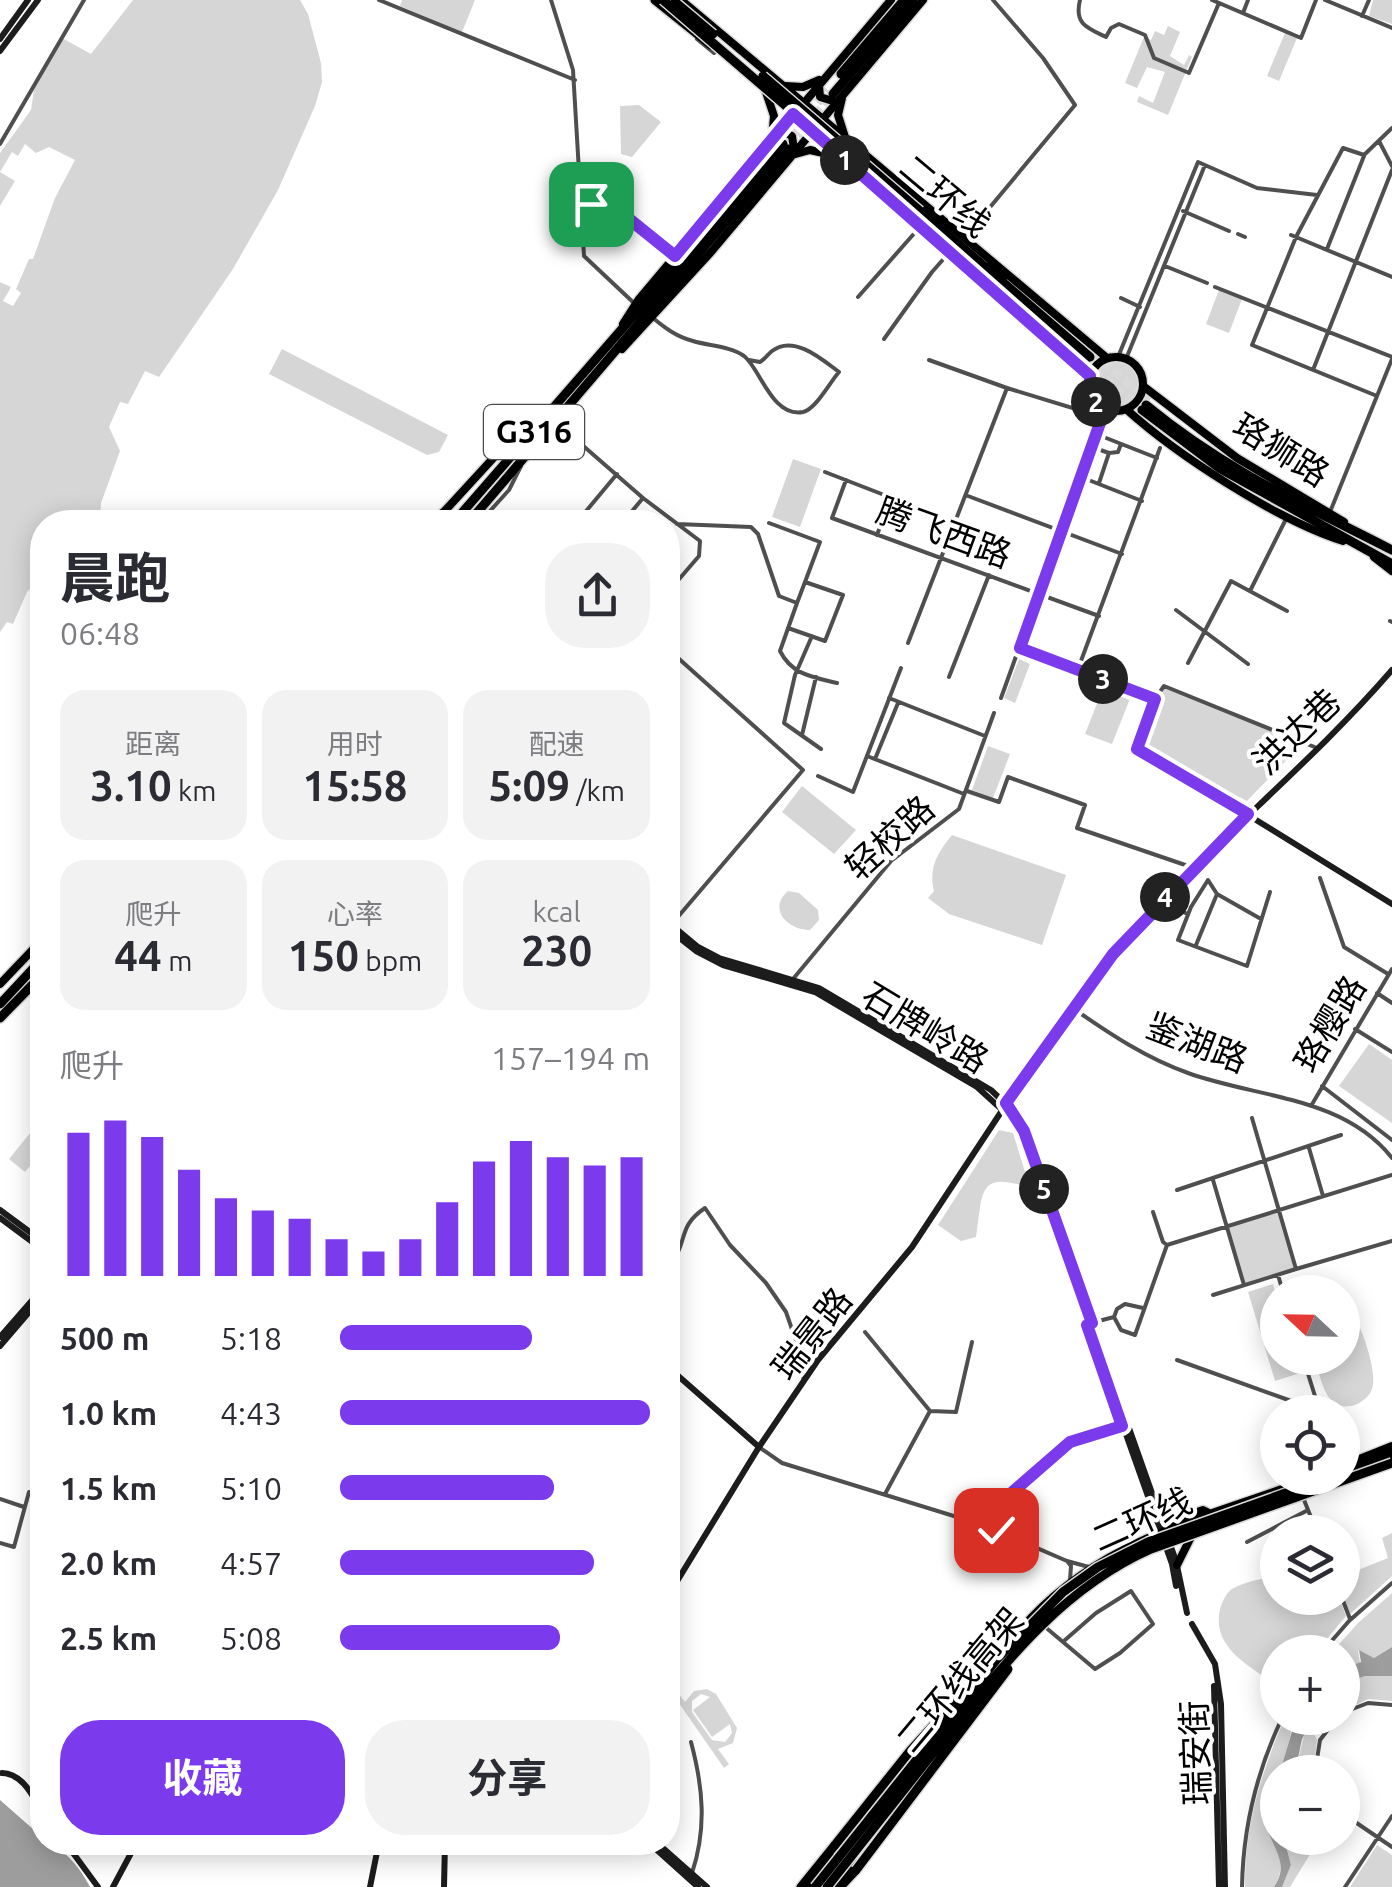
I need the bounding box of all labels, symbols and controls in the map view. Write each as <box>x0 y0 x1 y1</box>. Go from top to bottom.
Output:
pin: 1 <box>820 135 870 185</box>
text: 1 <box>837 144 853 175</box>
street label: 二环线 <box>893 146 999 244</box>
pin <box>549 162 634 247</box>
icon: arrive <box>564 177 619 232</box>
pin: 2 <box>1071 377 1121 427</box>
text: 2 <box>1088 386 1104 417</box>
street label: 珞狮路 <box>1226 404 1337 494</box>
road number: G316 <box>484 405 584 459</box>
street label: 腾飞西路 <box>872 489 1017 575</box>
button: share <box>545 543 650 648</box>
text: 晨跑 <box>60 547 170 608</box>
text: 06:48 <box>60 615 140 651</box>
pin: 3 <box>1078 654 1128 704</box>
text: 3 <box>1095 663 1111 694</box>
street label: 洪达巷 <box>1245 680 1348 782</box>
text: 距离 <box>125 728 181 759</box>
text: 用时 <box>327 728 383 759</box>
text: 配速 <box>529 728 585 759</box>
text: 3.10 <box>90 762 172 809</box>
text: 15:58 <box>302 762 408 809</box>
text: 5:09 <box>488 762 570 809</box>
text: km <box>172 775 216 806</box>
text: /km <box>570 775 625 806</box>
street label: 轻校路 <box>837 787 942 887</box>
pin: 4 <box>1140 872 1190 922</box>
text: 4 <box>1157 881 1173 912</box>
text: kcal <box>532 896 581 927</box>
text: 爬升 <box>125 898 181 929</box>
text: 心率 <box>327 898 383 929</box>
text: 230 <box>521 927 592 974</box>
text: 44 <box>114 932 162 979</box>
text: 150 <box>288 932 359 979</box>
text: m <box>162 945 192 976</box>
text: bpm <box>359 945 422 976</box>
street label: 珞樱路 <box>1285 968 1373 1079</box>
street label: 石牌岭路 <box>855 974 996 1080</box>
street label: 鉴湖路 <box>1141 1005 1254 1080</box>
text: 157–194 m <box>491 1040 650 1076</box>
text: 爬升 <box>60 1047 124 1083</box>
pin: 5 <box>1019 1164 1069 1214</box>
text: 5 <box>1036 1173 1052 1204</box>
north arrow <box>1260 1275 1360 1375</box>
map controls <box>1260 1275 1360 1855</box>
street label: 瑞景路 <box>763 1280 859 1387</box>
text: 500 m <box>60 1320 149 1356</box>
text: 5:18 <box>220 1320 282 1356</box>
text: 1.0 km <box>60 1395 157 1431</box>
text: 4:43 <box>220 1395 282 1431</box>
button: locate <box>1260 1395 1360 1495</box>
text: 1.5 km <box>60 1470 157 1506</box>
text: 5:10 <box>220 1470 282 1506</box>
street label: 二环线 <box>1085 1479 1198 1559</box>
pin <box>954 1488 1039 1573</box>
icon: check <box>969 1503 1024 1558</box>
button: layers <box>1260 1515 1360 1615</box>
text: 2.0 km <box>60 1545 157 1581</box>
text: 4:57 <box>220 1545 282 1581</box>
street label: 二环线高架 <box>888 1599 1031 1759</box>
text: 2.5 km <box>60 1620 157 1656</box>
text: 5:08 <box>220 1620 282 1656</box>
button: + <box>1260 1635 1360 1735</box>
street label: 瑞安街 <box>1173 1700 1217 1806</box>
button: 收藏 <box>60 1720 345 1835</box>
button: 分享 <box>365 1720 650 1835</box>
button: − <box>1260 1755 1360 1855</box>

